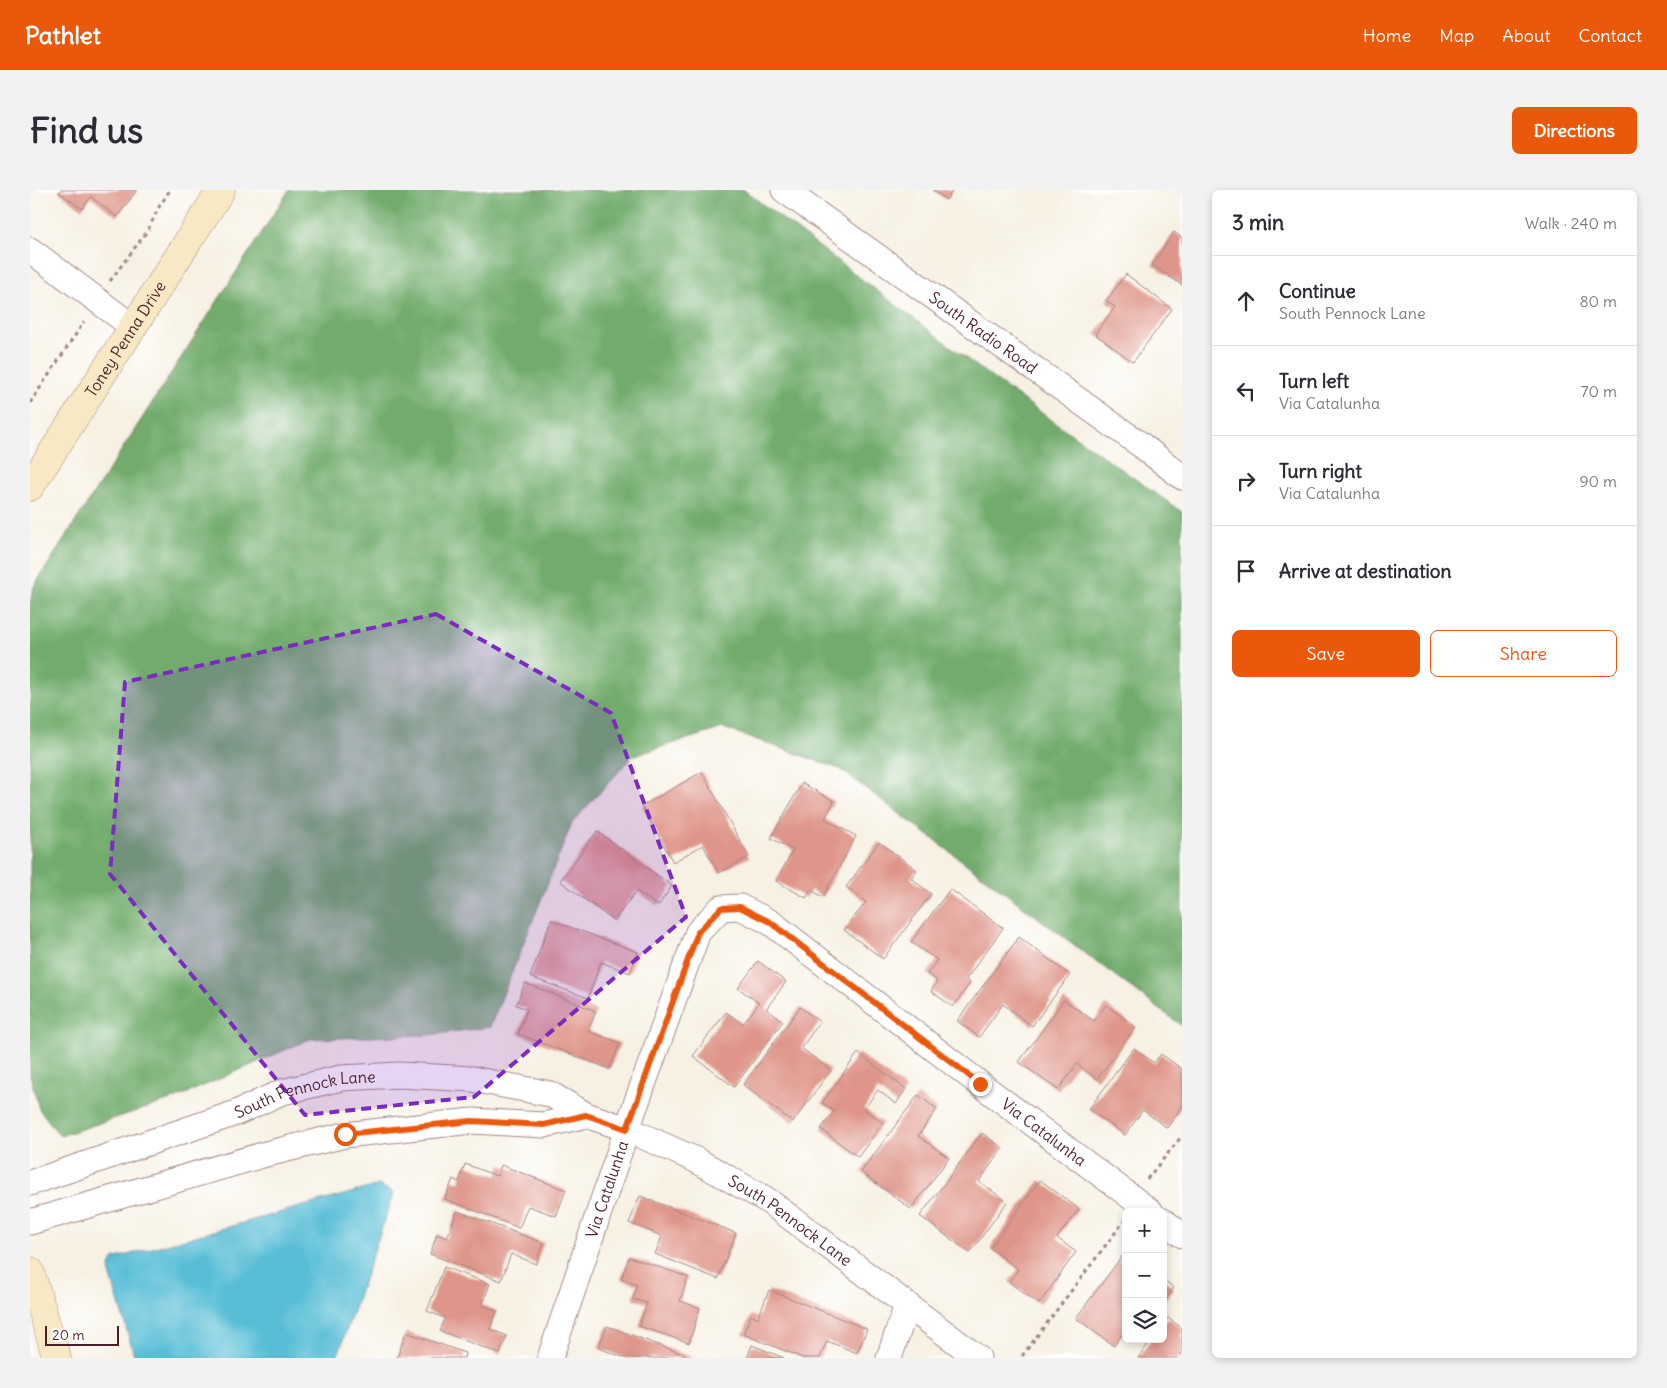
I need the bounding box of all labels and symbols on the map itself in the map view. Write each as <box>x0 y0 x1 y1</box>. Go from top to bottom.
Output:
street label: Toney Penna Drive <box>81 277 170 401</box>
street label: South Radio Road <box>925 287 1041 378</box>
street label: South Pennock Lane <box>231 1066 376 1122</box>
route end <box>969 1073 992 1096</box>
street label: Via Catalunha <box>997 1094 1091 1170</box>
route start <box>334 1123 357 1146</box>
street label: Via Catalunha <box>581 1138 632 1240</box>
street label: South Pennock Lane <box>725 1170 856 1270</box>
scale bar <box>45 1323 119 1346</box>

